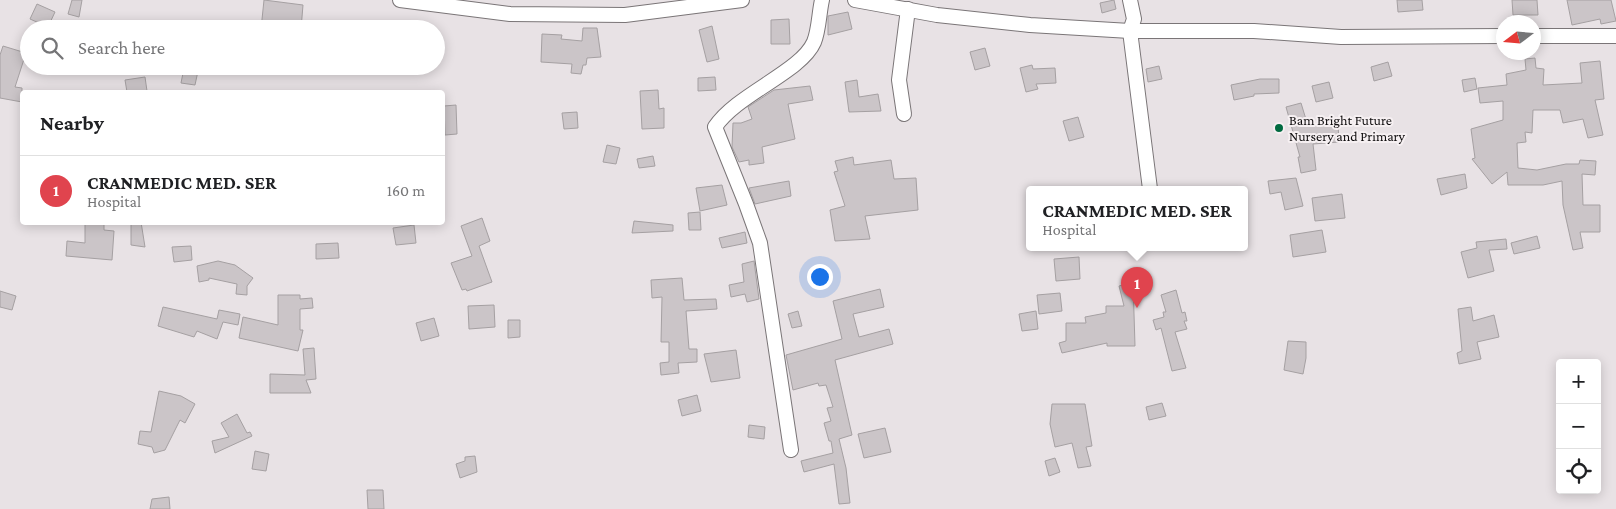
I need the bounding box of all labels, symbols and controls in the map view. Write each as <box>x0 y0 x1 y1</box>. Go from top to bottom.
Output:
north arrow <box>1496 15 1541 60</box>
search box <box>20 20 445 75</box>
icon: search <box>38 34 66 62</box>
text: Search here <box>78 37 165 58</box>
text: Nearby <box>40 111 104 135</box>
place label: Bam Bright Future Nursery and Primary <box>1289 112 1406 144</box>
marker: Bam Bright Future Nursery and Primary <box>1273 122 1285 134</box>
text: CRANMEDIC MED. SER <box>87 172 277 193</box>
text: 1 <box>53 182 59 199</box>
text: 160 m <box>387 182 425 199</box>
popup <box>1026 186 1248 251</box>
text: Hospital <box>87 193 141 210</box>
text: CRANMEDIC MED. SER <box>1042 200 1232 221</box>
text: Hospital <box>1042 221 1096 238</box>
your location <box>807 264 833 290</box>
pin: 1 <box>1121 267 1153 308</box>
map controls <box>1556 359 1601 494</box>
button: + <box>1556 359 1601 404</box>
button: − <box>1556 404 1601 449</box>
button: locate <box>1556 449 1601 494</box>

